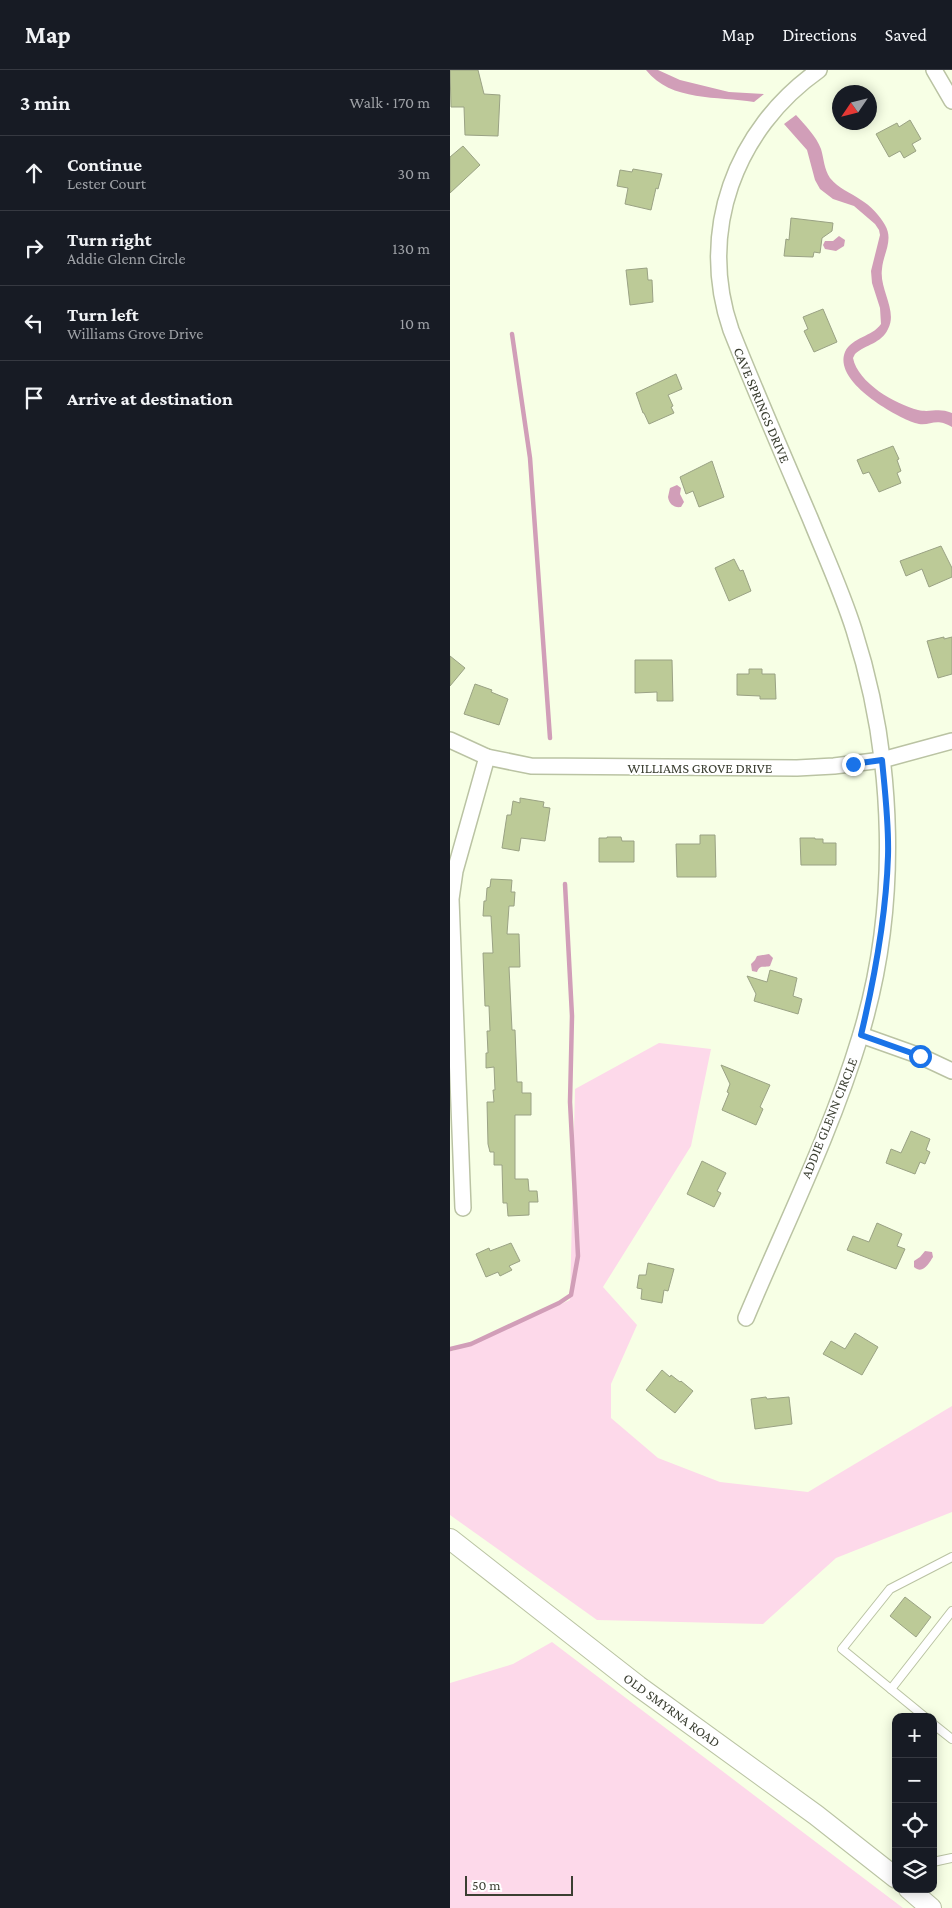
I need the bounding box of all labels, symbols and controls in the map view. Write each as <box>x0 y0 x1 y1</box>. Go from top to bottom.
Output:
text: Map <box>25 21 71 48</box>
text: Map <box>722 25 754 45</box>
text: Directions <box>782 25 857 45</box>
text: Saved <box>885 25 927 45</box>
north arrow <box>832 85 877 130</box>
text: 3 min <box>20 91 70 115</box>
text: Walk · 170 m <box>350 94 430 111</box>
text: Continue <box>67 154 142 175</box>
icon: ahead <box>20 159 48 187</box>
text: 30 m <box>398 165 430 182</box>
text: Lester Court <box>67 175 146 192</box>
text: Turn right <box>67 229 152 250</box>
icon: right <box>20 234 48 262</box>
text: 130 m <box>392 240 430 257</box>
text: Addie Glenn Circle <box>67 250 185 267</box>
text: Turn left <box>67 304 139 325</box>
icon: left <box>20 309 48 337</box>
text: 10 m <box>400 315 430 332</box>
text: Williams Grove Drive <box>67 325 203 342</box>
street label: CAVE SPRINGS DRIVE <box>730 345 794 465</box>
icon: arrive <box>20 384 48 412</box>
text: Arrive at destination <box>67 388 233 409</box>
route end <box>842 753 865 776</box>
street label: WILLIAMS GROVE DRIVE <box>628 760 773 776</box>
route start <box>909 1045 932 1068</box>
street label: ADDIE GLENN CIRCLE <box>798 1055 861 1181</box>
street label: OLD SMYRNA ROAD <box>621 1670 723 1750</box>
map controls <box>892 1713 937 1893</box>
button: + <box>892 1713 937 1758</box>
button: − <box>892 1758 937 1803</box>
button: locate <box>892 1803 937 1848</box>
button: layers <box>892 1848 937 1893</box>
scale bar <box>465 1873 572 1896</box>
text: 50 m <box>472 1877 500 1893</box>

